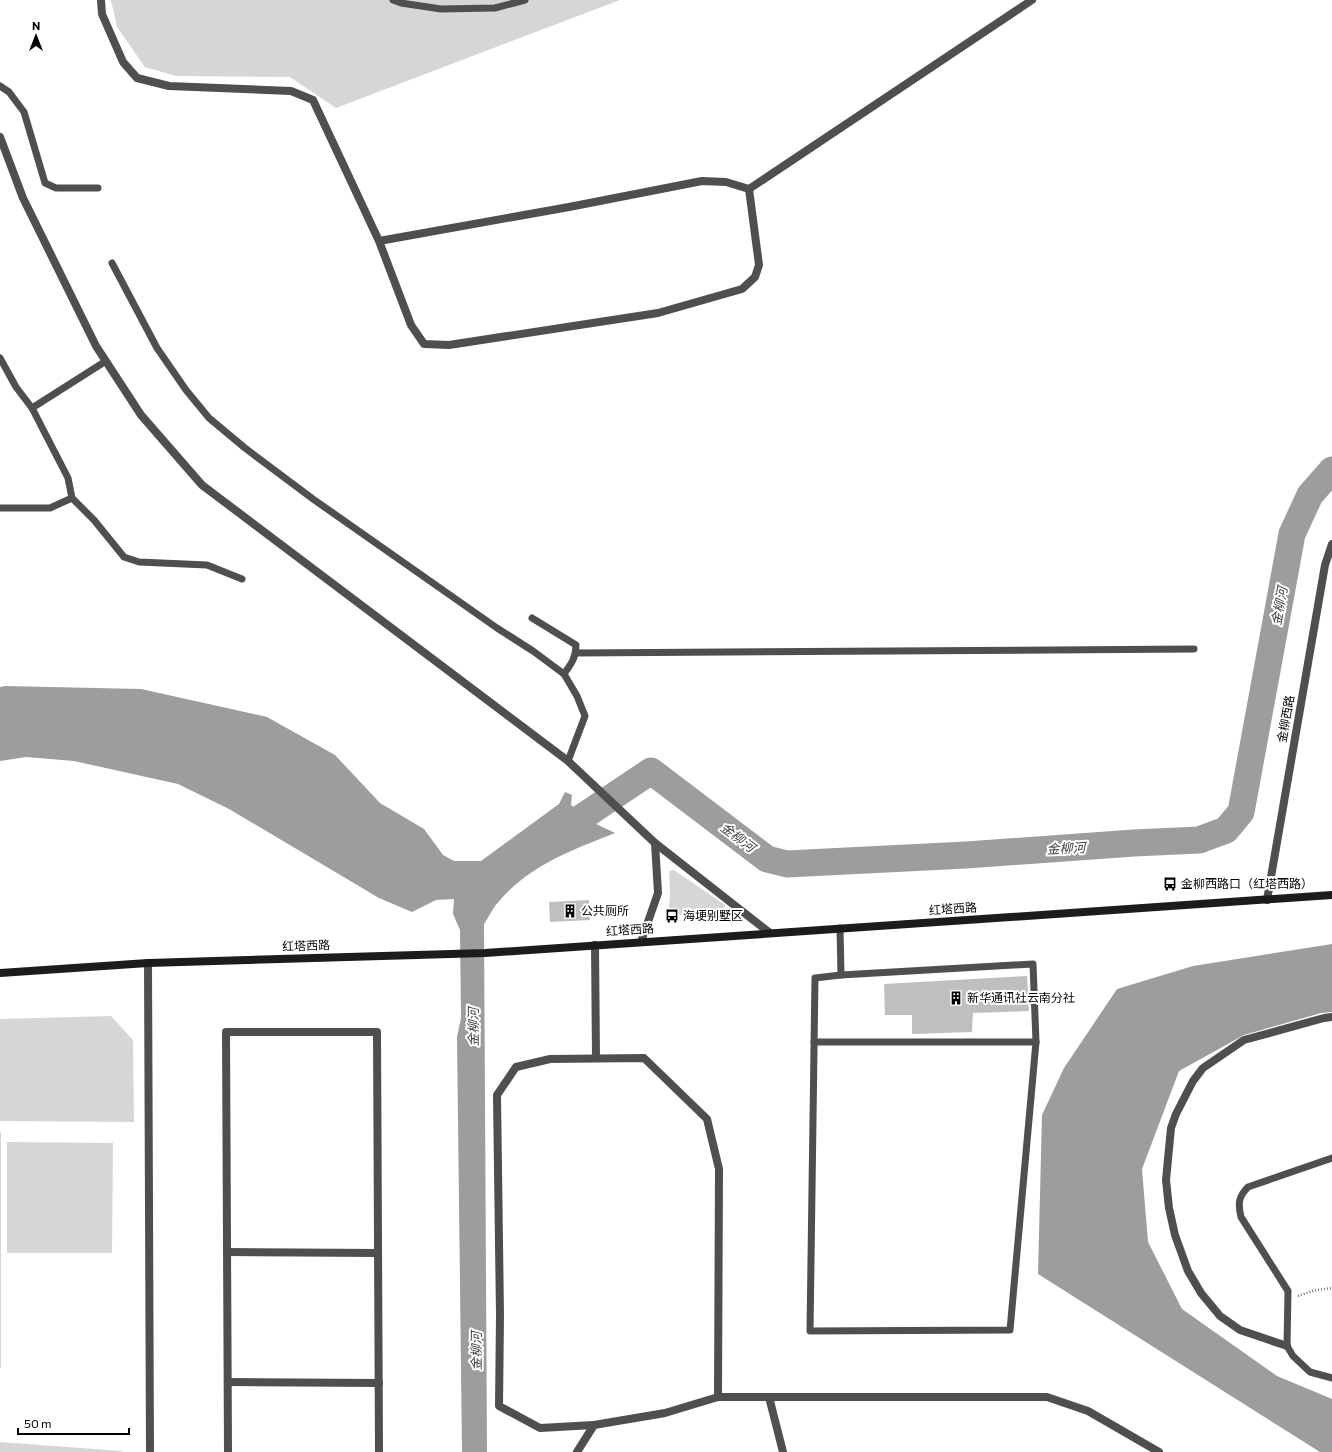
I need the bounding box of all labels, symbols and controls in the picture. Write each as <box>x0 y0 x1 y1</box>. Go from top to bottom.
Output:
north arrow <box>16 16 56 56</box>
text: N <box>32 19 40 32</box>
water label: 金柳河 <box>1268 582 1291 627</box>
street label: 金柳西路 <box>1274 694 1296 744</box>
water label: 金柳河 <box>718 819 761 857</box>
water label: 金柳河 <box>1046 839 1089 857</box>
bus stop icon: 金柳西路口（红塔西路） <box>1162 876 1178 892</box>
place label: 金柳西路口（红塔西路） <box>1181 876 1313 890</box>
street label: 红塔西路 <box>928 899 977 917</box>
building icon: 公共厕所 <box>562 903 578 919</box>
place label: 公共厕所 <box>581 903 629 917</box>
bus stop icon: 海埂别墅区 <box>664 908 680 924</box>
place label: 海埂别墅区 <box>683 908 743 922</box>
street label: 红塔西路 <box>605 920 654 938</box>
street label: 红塔西路 <box>282 937 330 953</box>
building icon: 新华通讯社云南分社 <box>948 990 964 1006</box>
place label: 新华通讯社云南分社 <box>967 990 1075 1004</box>
water label: 金柳河 <box>465 1005 481 1047</box>
water label: 金柳河 <box>468 1329 484 1371</box>
scale bar <box>18 1410 129 1436</box>
text: 50 m <box>24 1416 52 1430</box>

